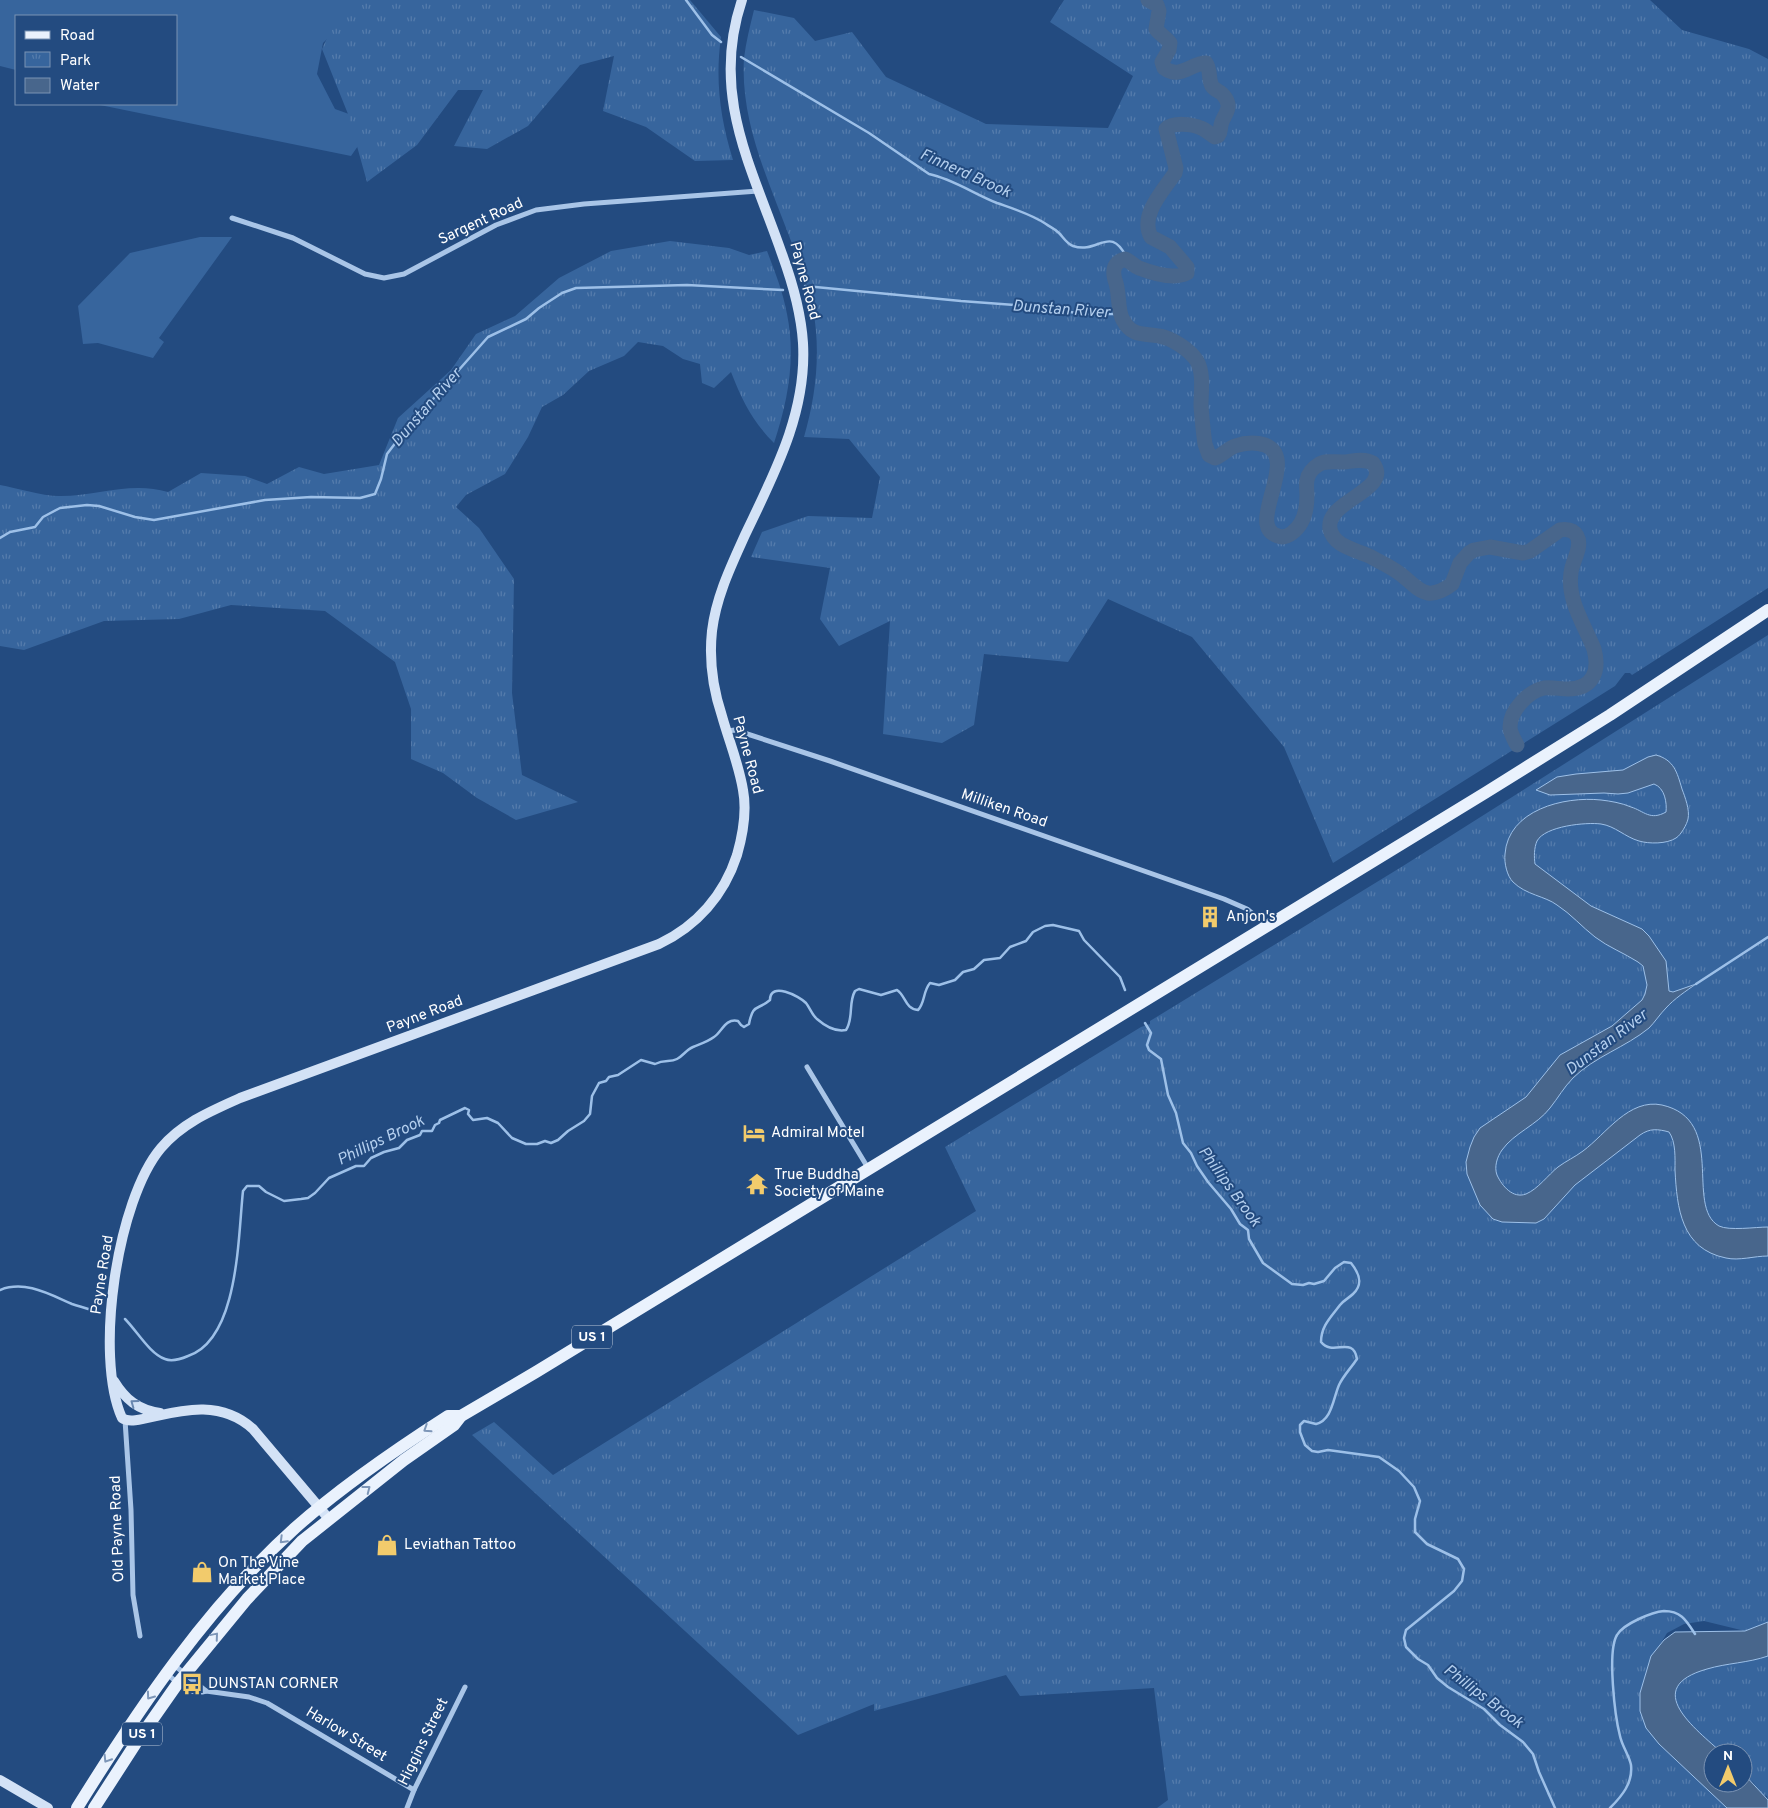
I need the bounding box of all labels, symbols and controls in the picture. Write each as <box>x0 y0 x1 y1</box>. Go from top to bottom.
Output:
legend <box>15 15 178 105</box>
text: Road <box>60 27 95 46</box>
text: Park <box>60 52 91 71</box>
text: Water <box>60 77 100 96</box>
water label: Finnerd Brook <box>916 145 1014 203</box>
street label: Sargent Road <box>436 194 526 250</box>
street label: Payne Road <box>784 240 824 322</box>
water label: Dunstan River <box>1012 297 1112 324</box>
water label: Dunstan River <box>387 363 468 451</box>
street label: Payne Road <box>727 714 767 796</box>
street label: Milliken Road <box>958 785 1050 833</box>
building icon: Anjon's <box>1197 904 1223 930</box>
place label: Anjon's <box>1226 908 1276 927</box>
street label: Payne Road <box>384 992 466 1038</box>
water label: Dunstan River <box>1562 1005 1654 1080</box>
water label: Phillips Brook <box>334 1111 429 1171</box>
hotel icon: Admiral Motel <box>741 1120 767 1146</box>
place label: Admiral Motel <box>771 1124 865 1143</box>
water label: Phillips Brook <box>1193 1143 1265 1232</box>
place label: True Buddha Society of Maine <box>774 1166 884 1202</box>
temple icon: True Buddha Society of Maine <box>744 1171 770 1197</box>
street label: Payne Road <box>87 1234 119 1316</box>
road number: US 1 <box>572 1325 612 1348</box>
one-way arrow <box>130 1400 140 1409</box>
one-way arrow <box>424 1423 433 1433</box>
street label: Old Payne Road <box>107 1475 129 1583</box>
one-way arrow <box>361 1486 370 1495</box>
shop icon: Leviathan Tattoo <box>374 1532 400 1558</box>
one-way arrow <box>280 1534 289 1543</box>
place label: Leviathan Tattoo <box>404 1536 516 1555</box>
place label: On The Vine Market Place <box>218 1554 305 1590</box>
shop icon: On The Vine Market Place <box>189 1559 215 1585</box>
one-way arrow <box>210 1632 219 1641</box>
water label: Phillips Brook <box>1439 1661 1528 1734</box>
bus stop icon: DUNSTAN CORNER <box>179 1671 205 1697</box>
place label: DUNSTAN CORNER <box>208 1675 339 1694</box>
one-way arrow <box>147 1690 156 1700</box>
street label: Higgins Street <box>395 1695 453 1789</box>
street label: Harlow Street <box>302 1703 390 1767</box>
road number: US 1 <box>122 1722 162 1746</box>
north arrow <box>1703 1743 1753 1793</box>
text: N <box>1723 1748 1733 1765</box>
one-way arrow <box>104 1754 113 1763</box>

